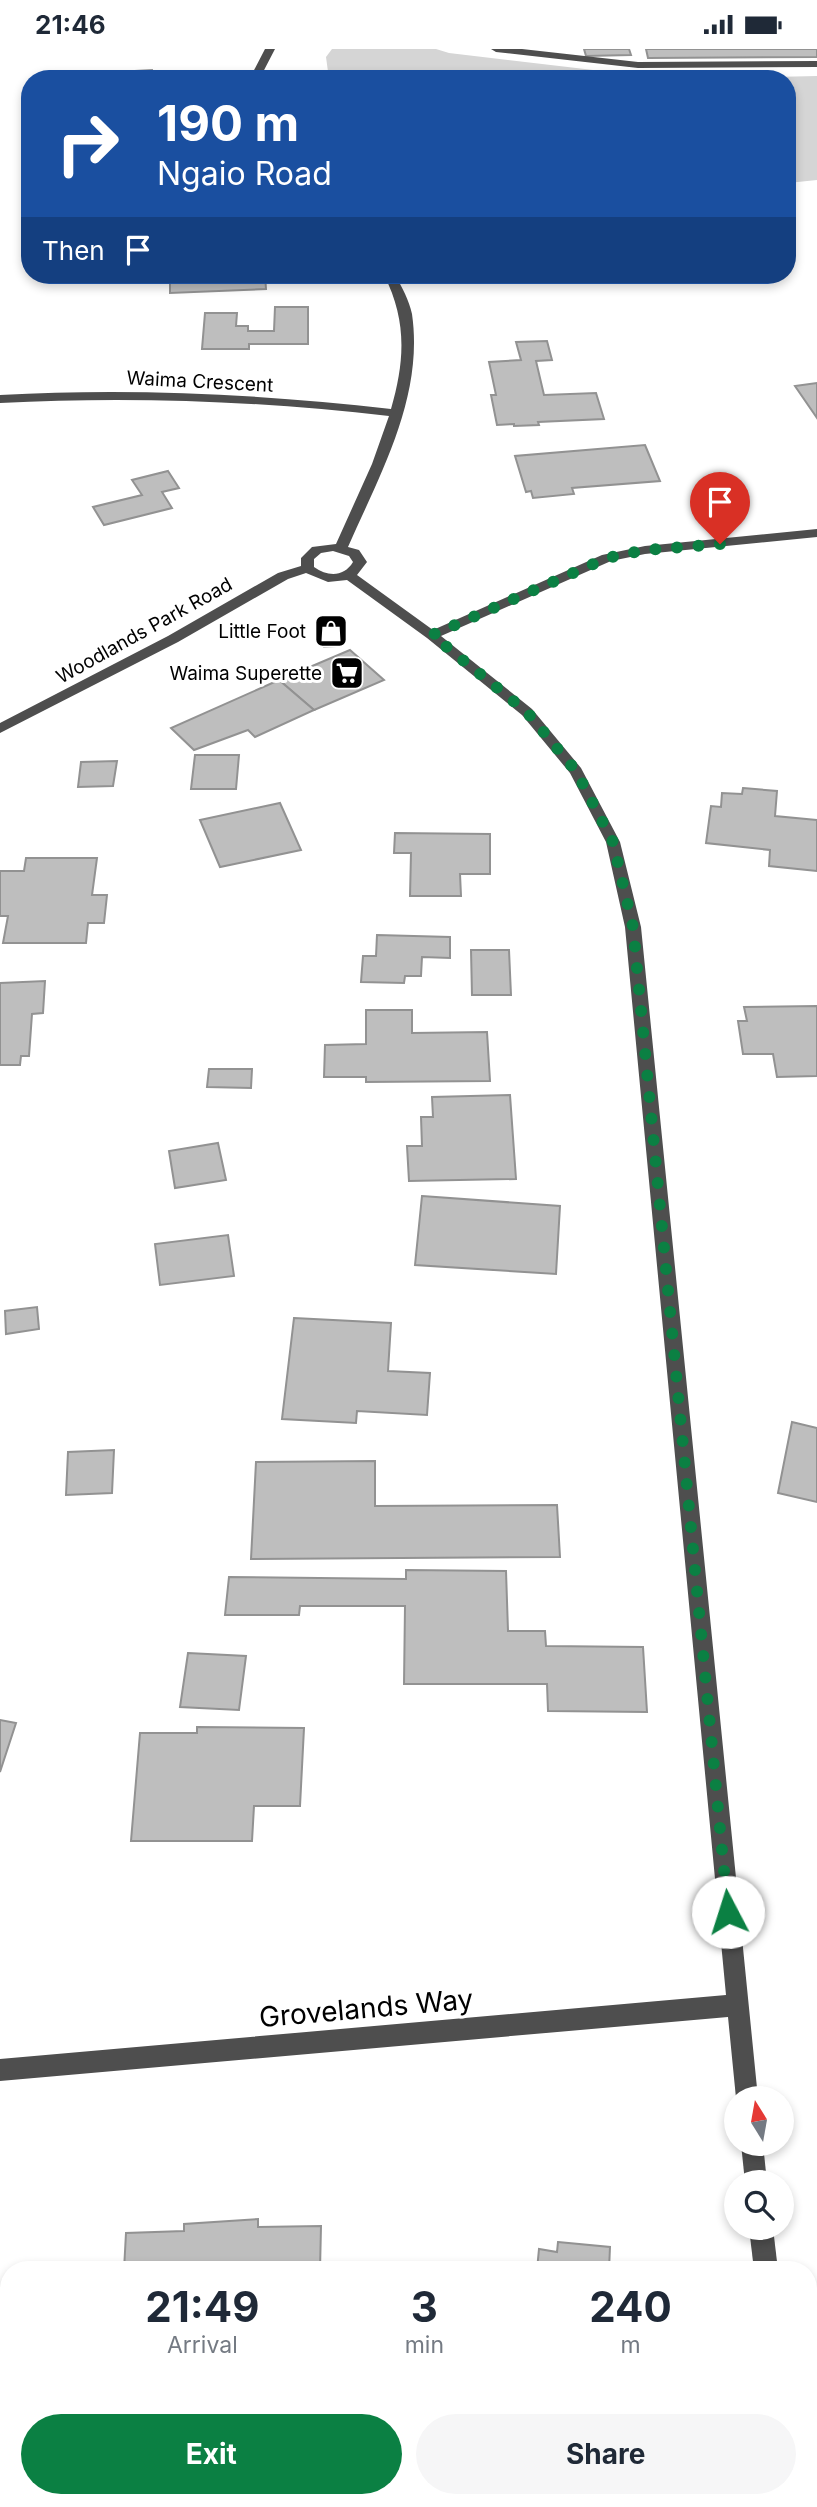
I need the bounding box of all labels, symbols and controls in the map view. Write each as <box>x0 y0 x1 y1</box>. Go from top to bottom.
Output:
text: 21:46 <box>35 9 106 40</box>
text: 190 m <box>157 94 299 153</box>
icon: right <box>42 98 133 189</box>
text: Ngaio Road <box>157 154 332 193</box>
icon: arrive <box>119 231 157 269</box>
text: Then <box>42 235 105 266</box>
street label: Waima Crescent <box>126 366 274 397</box>
pin <box>690 472 750 544</box>
icon: arrive <box>701 483 739 521</box>
street label: Woodlands Park Road <box>52 572 236 688</box>
shop icon: Little Foot <box>312 612 350 650</box>
place label: Little Foot <box>218 620 306 643</box>
supermarket icon: Waima Superette <box>328 654 366 692</box>
place label: Waima Superette <box>169 662 322 685</box>
position arrow <box>691 1875 765 1949</box>
street label: Grovelands Way <box>258 1982 474 2034</box>
north arrow <box>724 2086 794 2156</box>
map controls <box>724 2086 794 2240</box>
button: search <box>724 2170 794 2240</box>
text: 21:49 <box>145 2281 260 2332</box>
text: 3 <box>411 2281 438 2332</box>
text: 240 <box>589 2281 672 2332</box>
text: Arrival <box>167 2331 238 2359</box>
text: min <box>405 2331 444 2359</box>
text: m <box>620 2331 641 2359</box>
button: Exit <box>21 2414 402 2494</box>
button: Share <box>416 2414 796 2494</box>

